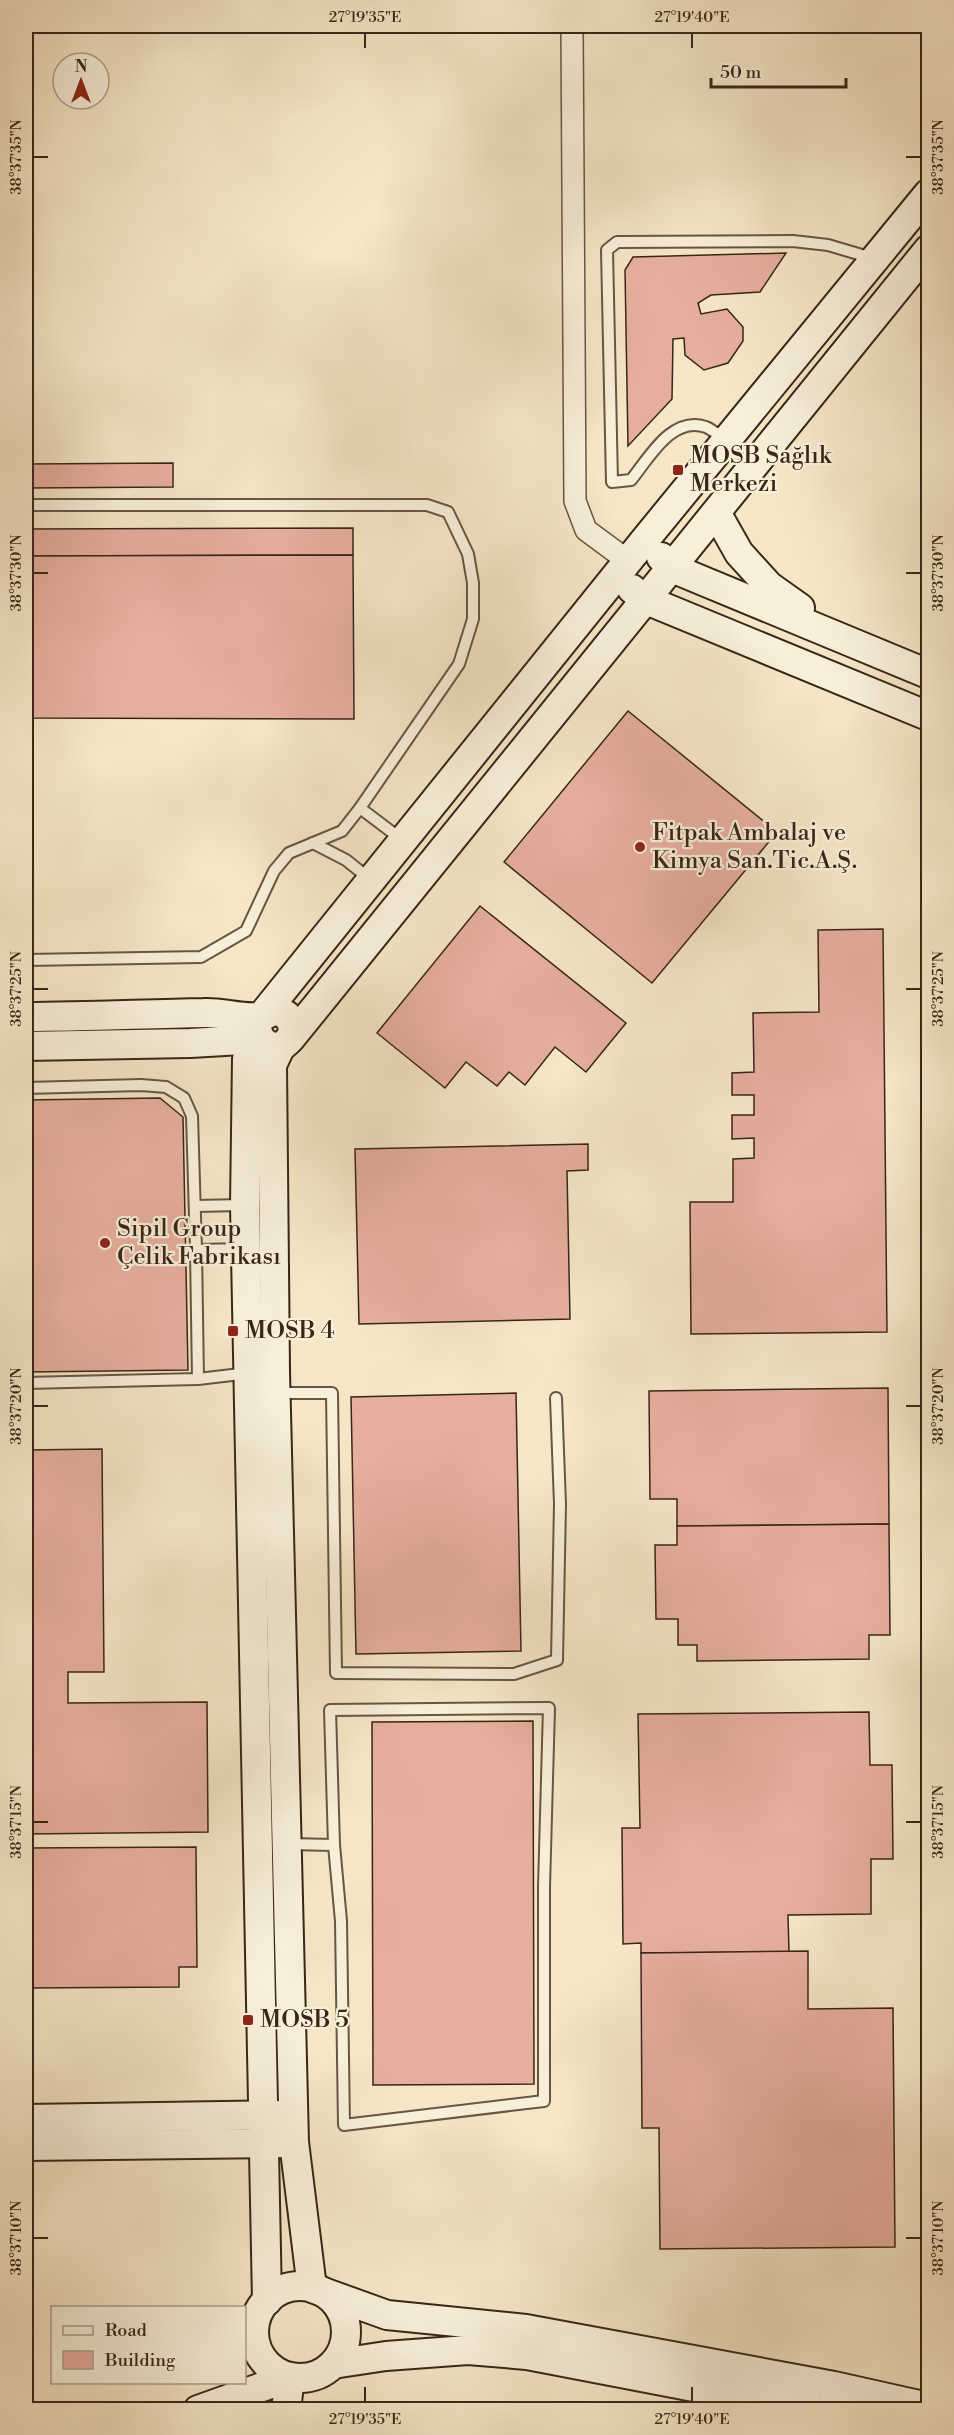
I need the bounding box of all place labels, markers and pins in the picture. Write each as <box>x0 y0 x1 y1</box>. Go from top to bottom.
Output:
place label: MOSB Sağlık Merkezi <box>690 441 833 499</box>
marker: MOSB Sağlık Merkezi <box>671 463 685 477</box>
place label: Fitpak Ambalaj ve Kimya San.Tic.A.Ş. <box>652 818 857 876</box>
marker: Fitpak Ambalaj ve Kimya San.Tic.A.Ş. <box>633 840 647 854</box>
place label: Sipil Group Çelik Fabrikası <box>117 1214 281 1272</box>
marker: Sipil Group Çelik Fabrikası <box>98 1236 112 1250</box>
place label: MOSB 4 <box>245 1316 335 1346</box>
marker: MOSB 4 <box>226 1324 240 1338</box>
place label: MOSB 5 <box>260 2005 349 2035</box>
marker: MOSB 5 <box>241 2013 255 2027</box>

